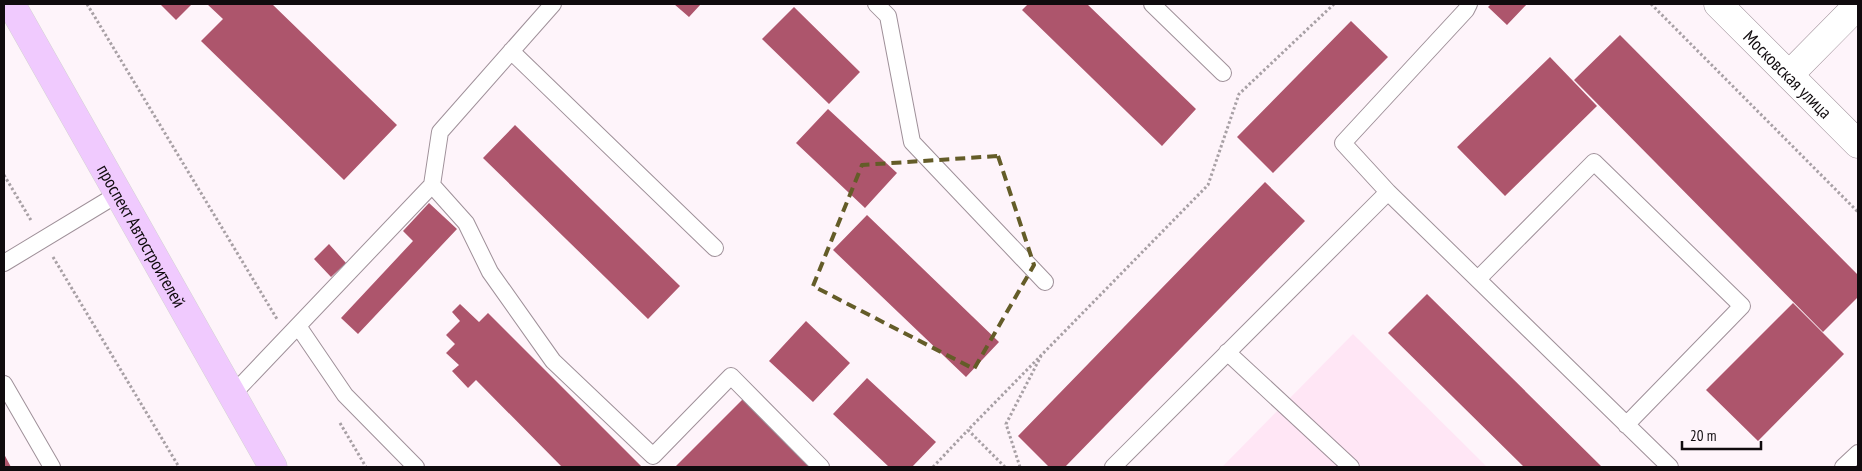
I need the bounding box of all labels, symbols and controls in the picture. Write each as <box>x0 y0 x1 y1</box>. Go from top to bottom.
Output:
street label: Московская улица <box>1739 25 1837 123</box>
street label: проспект Автостроителей <box>92 160 192 311</box>
scale bar <box>1682 418 1761 450</box>
text: 20 m <box>1690 426 1716 445</box>

